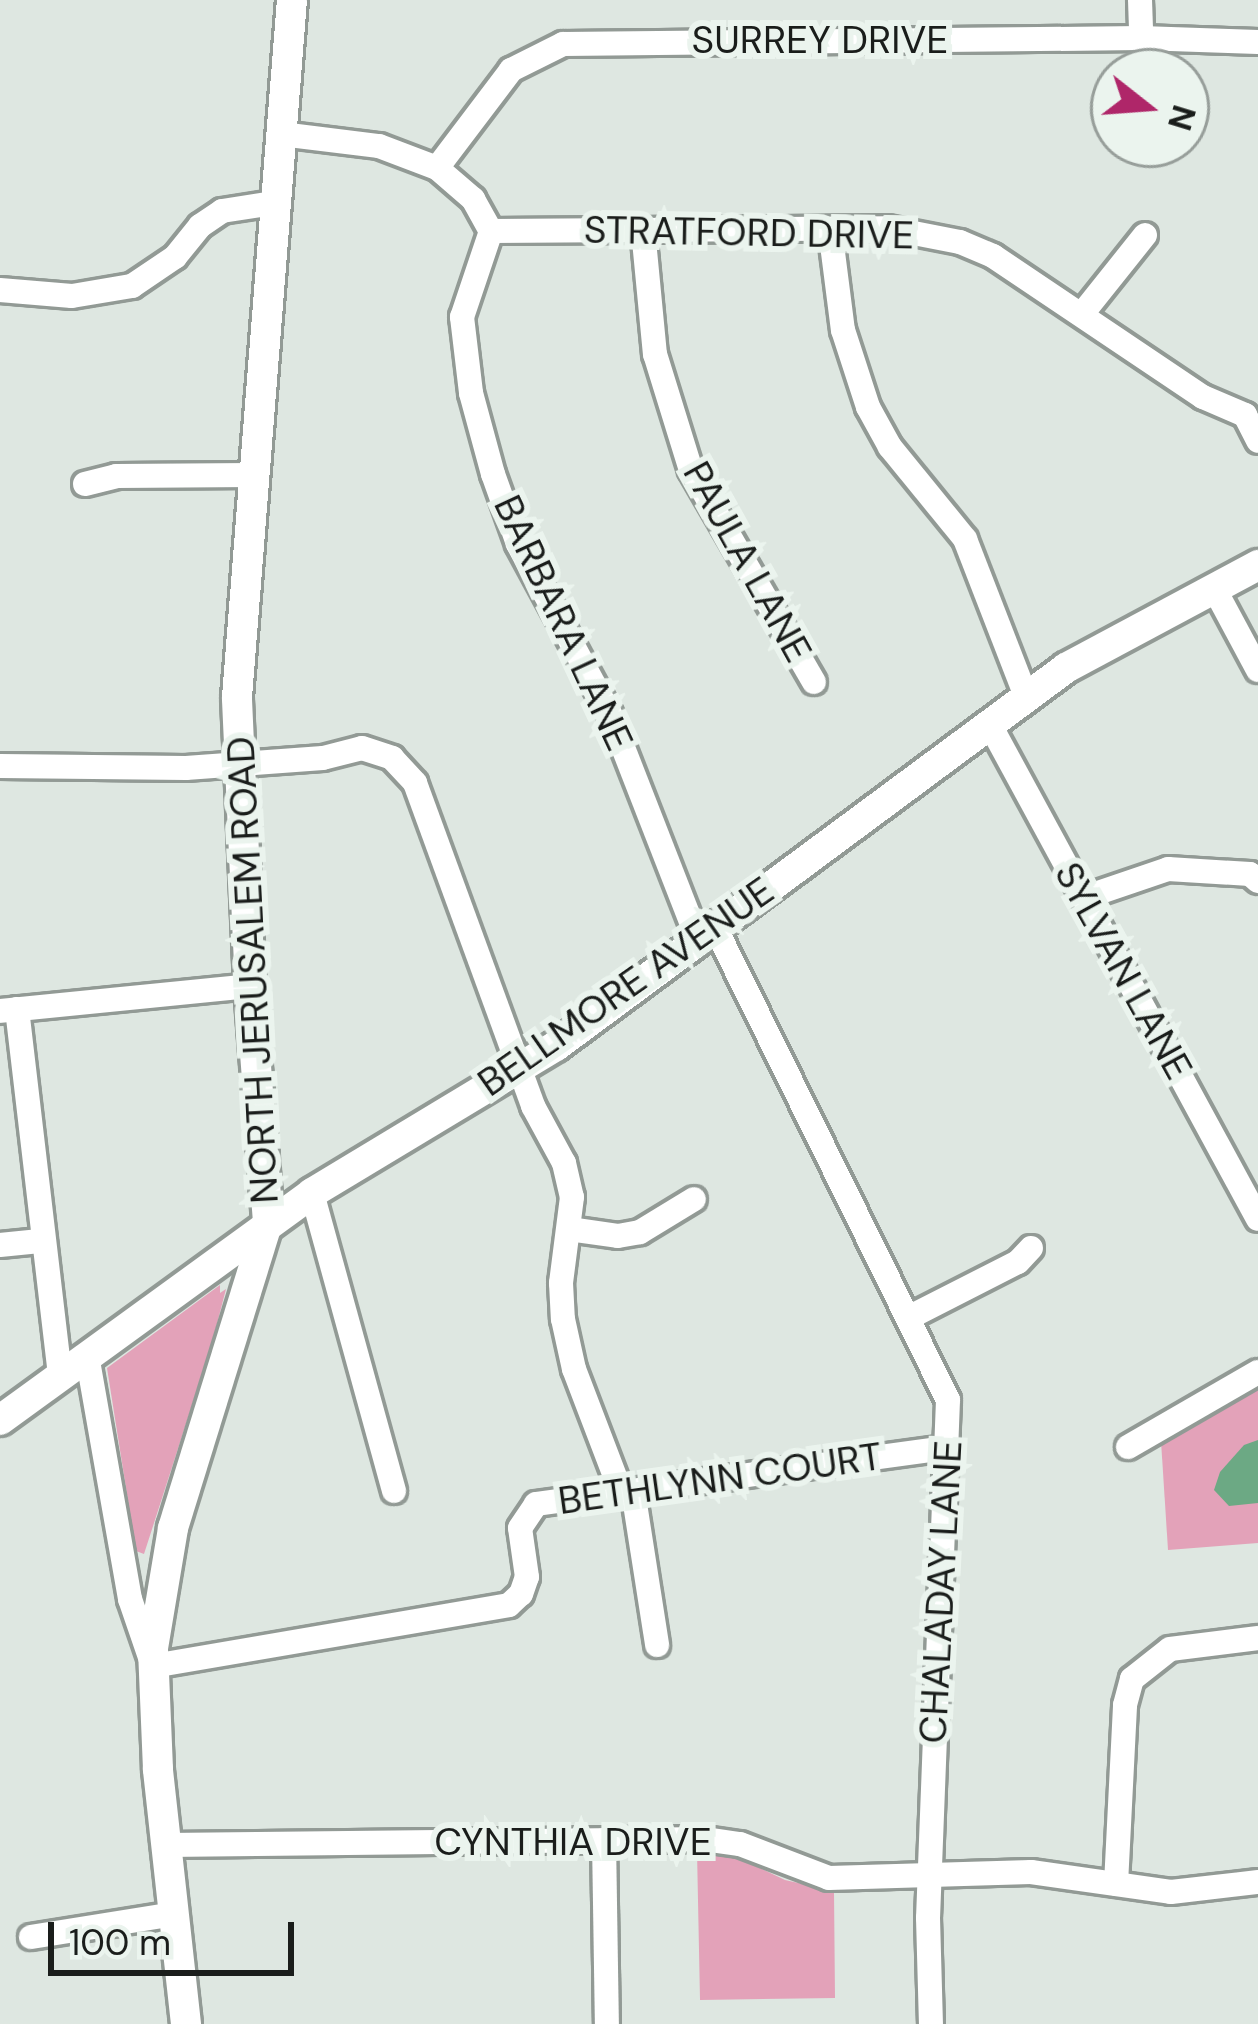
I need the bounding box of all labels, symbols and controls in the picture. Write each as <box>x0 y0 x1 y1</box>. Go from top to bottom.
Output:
street label: SURREY DRIVE <box>692 17 948 63</box>
north arrow <box>1090 48 1210 168</box>
text: N <box>1158 100 1206 136</box>
street label: STRATFORD DRIVE <box>583 207 915 259</box>
street label: PAULA LANE <box>673 454 821 670</box>
street label: BARBARA LANE <box>483 488 643 758</box>
street label: NORTH JERUSALEM ROAD <box>217 735 289 1205</box>
street label: SYLVAN LANE <box>1044 854 1202 1088</box>
street label: BELLMORE AVENUE <box>469 867 783 1107</box>
street label: BETHLYNN COURT <box>555 1433 885 1525</box>
street label: CHALADAY LANE <box>910 1439 972 1745</box>
street label: CYNTHIA DRIVE <box>434 1819 712 1865</box>
scale bar <box>54 1898 300 1972</box>
text: 100 m <box>69 1919 171 1966</box>

